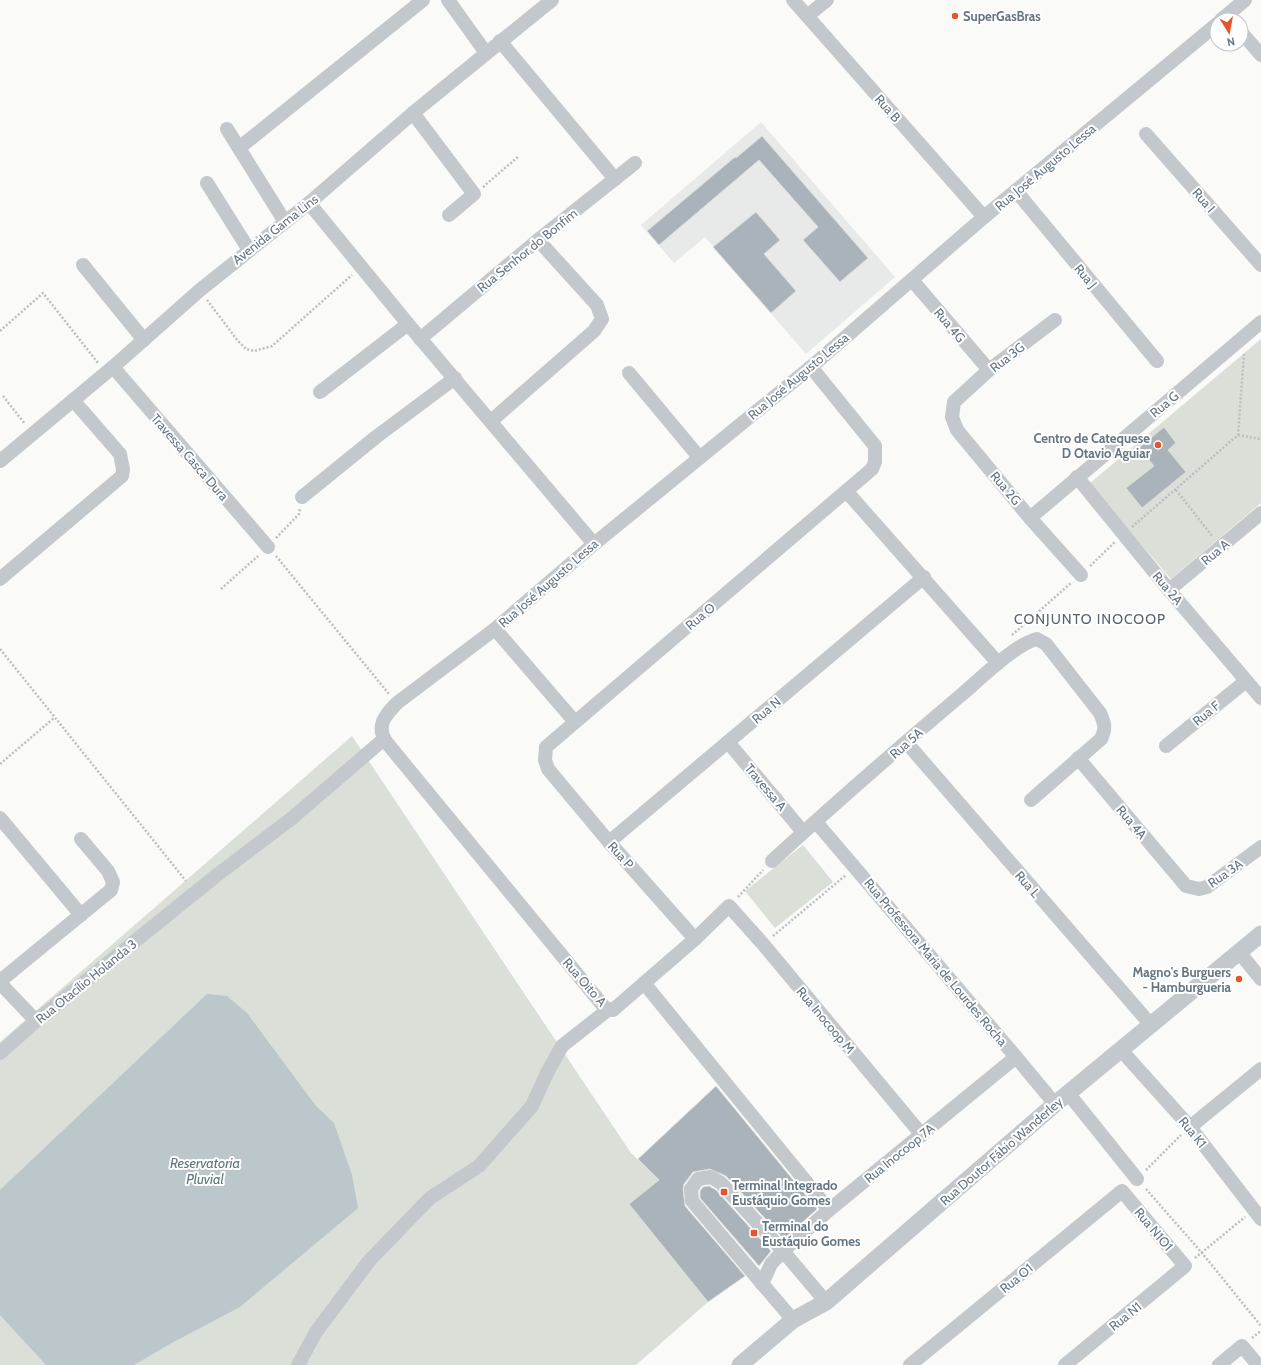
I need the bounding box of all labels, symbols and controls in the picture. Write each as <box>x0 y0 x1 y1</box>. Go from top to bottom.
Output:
place label: SuperGasBras <box>963 8 1041 24</box>
marker: SuperGasBras <box>950 11 960 21</box>
north arrow <box>1209 12 1249 52</box>
text: N <box>1226 34 1236 49</box>
street label: Rua B <box>872 91 905 125</box>
street label: Rua José Augusto Lessa <box>991 120 1099 214</box>
street label: Rua I <box>1189 185 1219 215</box>
street label: Avenida Gama Lins <box>229 190 322 267</box>
street label: Rua Senhor do Bonfim <box>474 205 580 295</box>
street label: Rua J <box>1071 261 1101 291</box>
street label: Rua 4G <box>931 305 969 346</box>
street label: Rua José Augusto Lessa <box>744 329 852 423</box>
street label: Rua 3G <box>987 338 1028 375</box>
street label: Rua G <box>1146 387 1182 421</box>
street label: Travessa Casca Dura <box>148 410 233 504</box>
place label: Centro de Catequese D Otavio Aguiar <box>1033 430 1151 461</box>
marker: Centro de Catequese D Otavio Aguiar <box>1153 440 1163 450</box>
street label: Rua 2G <box>987 468 1025 508</box>
street label: Rua José Augusto Lessa <box>495 535 602 631</box>
street label: Rua A <box>1198 536 1232 568</box>
street label: Rua 2A <box>1150 568 1186 608</box>
street label: Rua O <box>682 599 718 633</box>
district label: CONJUNTO INOCOOP <box>1014 610 1166 628</box>
street label: Rua N <box>748 693 784 727</box>
street label: Rua F <box>1189 697 1223 729</box>
street label: Rua 5A <box>886 724 926 762</box>
street label: Travessa A <box>742 760 790 814</box>
street label: Rua 4A <box>1113 802 1151 842</box>
street label: Rua P <box>605 838 638 872</box>
street label: Rua 3A <box>1205 855 1245 891</box>
street label: Rua L <box>1012 867 1044 901</box>
street label: Rua Professora Maria de Lourdes Rocha <box>861 875 1011 1050</box>
street label: Rua Otacílio Holanda 3 <box>32 935 140 1027</box>
street label: Rua Oito A <box>560 955 610 1009</box>
place label: Magno's Burguers - Hamburgueria <box>1133 964 1232 995</box>
marker: Magno's Burguers - Hamburgueria <box>1234 974 1244 984</box>
street label: Rua Inocoop M <box>793 983 859 1057</box>
street label: Rua Doutor Fábio Wanderley <box>936 1093 1066 1209</box>
street label: Rua K1 <box>1176 1113 1210 1151</box>
street label: Rua Inocoop 7A <box>861 1120 937 1186</box>
water label: Reservatoria Pluvial <box>170 1154 240 1188</box>
place label: Terminal Integrado Eustáquio Gomes <box>732 1177 838 1208</box>
marker: Terminal Integrado Eustáquio Gomes <box>719 1187 729 1197</box>
street label: Rua N1O1 <box>1131 1204 1177 1254</box>
place label: Terminal do Eustáquio Gomes <box>762 1218 861 1249</box>
marker: Terminal do Eustáquio Gomes <box>749 1228 759 1238</box>
street label: Rua O1 <box>996 1260 1036 1296</box>
street label: Rua N1 <box>1106 1298 1144 1334</box>

